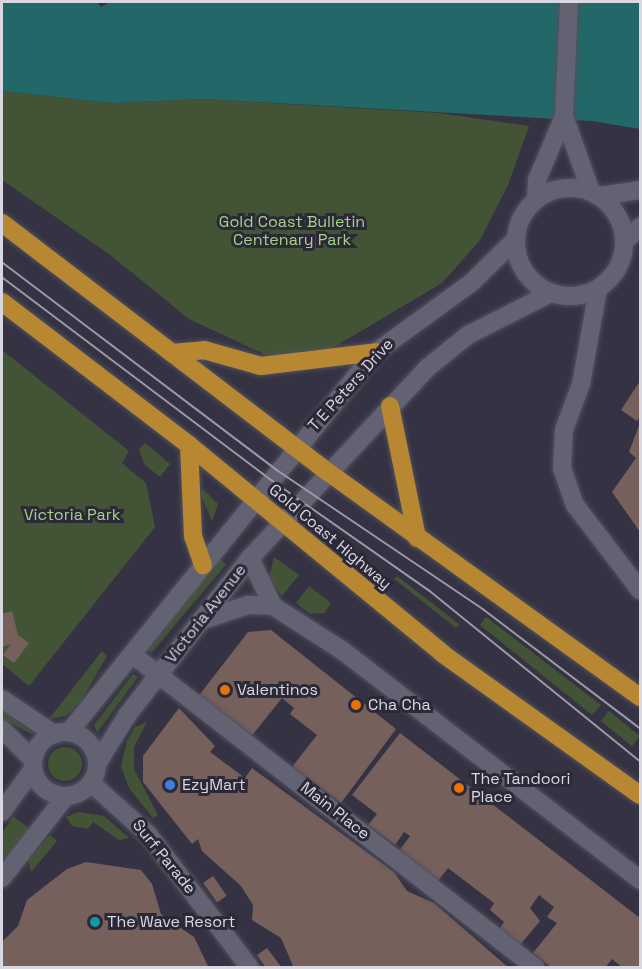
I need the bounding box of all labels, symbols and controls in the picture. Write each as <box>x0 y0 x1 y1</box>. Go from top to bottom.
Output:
park label: Gold Coast Bulletin Centenary Park <box>219 212 365 250</box>
street label: T E Peters Drive <box>304 335 398 435</box>
street label: Gold Coast Highway <box>265 480 395 594</box>
park label: Victoria Park <box>24 505 120 525</box>
street label: Victoria Avenue <box>162 561 250 667</box>
place label: Valentinos <box>237 680 318 700</box>
marker: Valentinos <box>218 683 232 697</box>
place label: Cha Cha <box>368 695 431 715</box>
marker: Cha Cha <box>349 698 363 712</box>
place label: The Tandoori Place <box>471 769 571 807</box>
place label: EzyMart <box>182 775 246 795</box>
marker: EzyMart <box>163 778 177 792</box>
street label: Main Place <box>297 778 373 844</box>
marker: The Tandoori Place <box>452 781 466 795</box>
street label: Surf Parade <box>128 816 200 898</box>
place label: The Wave Resort <box>107 912 236 932</box>
marker: The Wave Resort <box>88 915 102 929</box>

